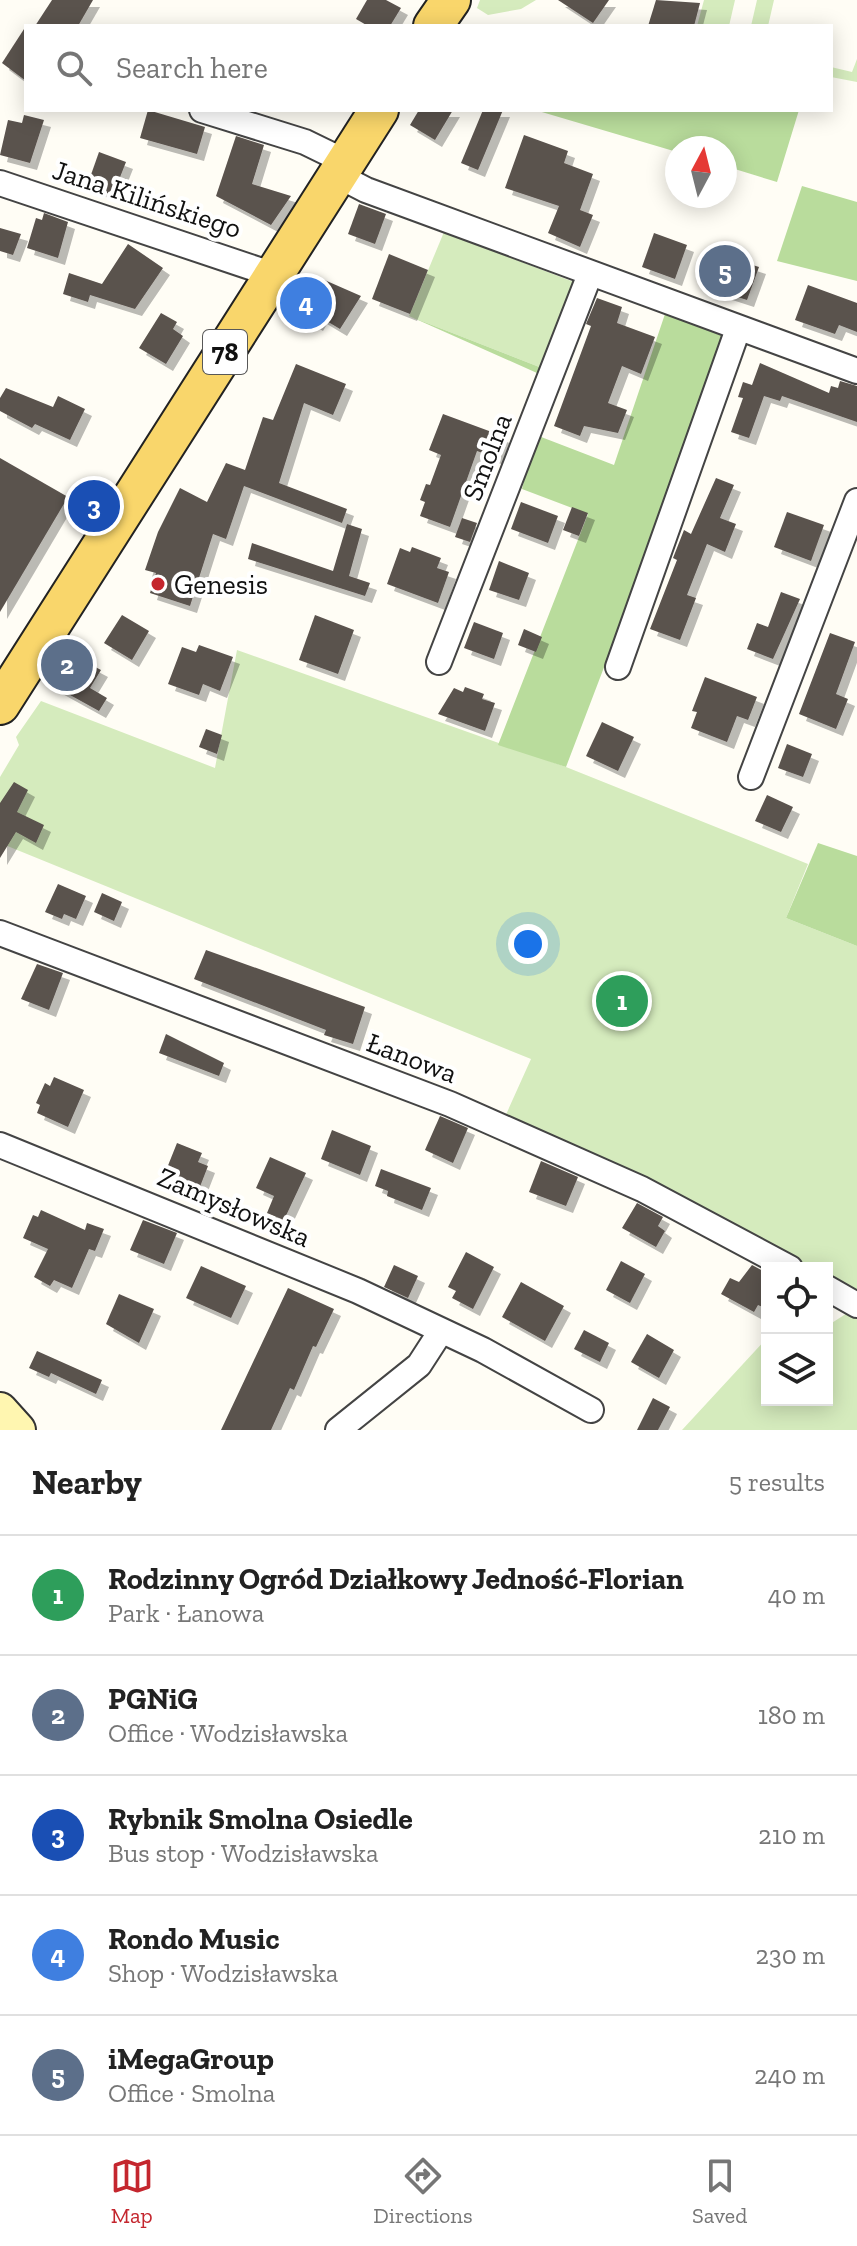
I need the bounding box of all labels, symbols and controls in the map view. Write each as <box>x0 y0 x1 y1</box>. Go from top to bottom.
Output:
search box <box>24 24 833 112</box>
icon: search <box>52 46 96 90</box>
text: Search here <box>116 50 268 86</box>
north arrow <box>665 136 737 208</box>
street label: Jana Kilińskiego <box>49 153 245 245</box>
pin: 5 <box>699 241 751 301</box>
pin: 4 <box>280 273 332 333</box>
road number: 78 <box>203 330 247 374</box>
street label: Smolna <box>455 408 519 505</box>
pin: 3 <box>68 476 120 536</box>
place label: Genesis <box>174 568 268 601</box>
marker: Genesis <box>149 575 167 593</box>
pin: 2 <box>41 635 93 695</box>
your location <box>508 924 548 964</box>
pin: 1 <box>596 971 648 1031</box>
street label: Łanowa <box>362 1026 462 1090</box>
street label: Zamysłowska <box>153 1160 316 1254</box>
map controls <box>761 1262 833 1406</box>
button: locate <box>761 1262 833 1334</box>
button: layers <box>761 1334 833 1406</box>
text: Nearby <box>32 1462 142 1503</box>
text: 5 results <box>729 1466 825 1498</box>
text: Rodzinny Ogród Działkowy Jedność-Florian <box>108 1561 684 1597</box>
text: 1 <box>53 1579 63 1611</box>
text: 40 m <box>768 1579 825 1611</box>
text: Park · Łanowa <box>108 1597 264 1629</box>
text: PGNiG <box>108 1681 198 1717</box>
text: 2 <box>51 1699 65 1731</box>
text: 180 m <box>758 1699 825 1731</box>
text: Office · Wodzisławska <box>108 1717 348 1749</box>
text: Rybnik Smolna Osiedle <box>108 1801 413 1837</box>
text: 3 <box>51 1819 65 1851</box>
text: 210 m <box>758 1819 825 1851</box>
text: Bus stop · Wodzisławska <box>108 1837 379 1869</box>
text: Rondo Music <box>108 1921 280 1957</box>
text: 4 <box>51 1939 65 1971</box>
text: 230 m <box>756 1939 825 1971</box>
text: Shop · Wodzisławska <box>108 1957 338 1989</box>
text: iMegaGroup <box>108 2041 274 2077</box>
text: 5 <box>51 2059 65 2091</box>
text: 240 m <box>754 2059 825 2091</box>
text: Office · Smolna <box>108 2077 275 2109</box>
tab: Map <box>110 2154 154 2229</box>
tab: Directions <box>373 2154 473 2229</box>
tab: Saved <box>692 2154 747 2229</box>

